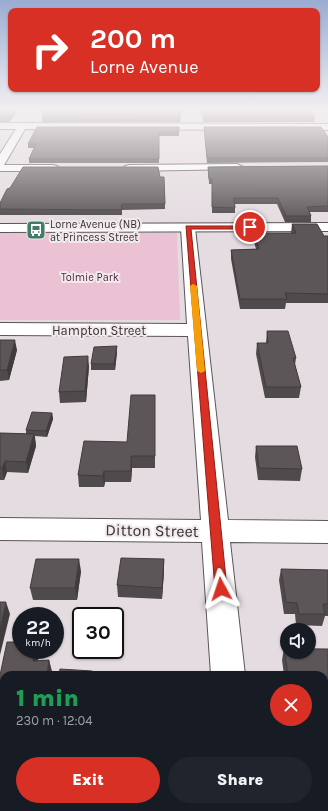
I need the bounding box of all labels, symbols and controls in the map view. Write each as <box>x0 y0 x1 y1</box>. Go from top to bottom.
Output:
text: 200 m <box>90 22 176 55</box>
icon: right <box>24 24 76 76</box>
text: Lorne Avenue <box>90 56 198 78</box>
pin <box>233 210 267 244</box>
icon: arrive <box>239 216 261 238</box>
place label: Lorne Avenue (NB) at Princess Street <box>50 218 141 244</box>
bus stop icon: Lorne Avenue (NB) at Princess Street <box>25 219 47 241</box>
park label: Tolmie Park <box>61 271 119 284</box>
street label: Hampton Street <box>52 323 146 338</box>
street label: Ditton Street <box>105 520 199 541</box>
position arrow <box>200 568 242 610</box>
speed limit sign: 30 <box>72 607 124 659</box>
text: 22 <box>26 616 50 639</box>
map controls <box>280 623 316 659</box>
button: sound <box>280 623 316 659</box>
text: km/h <box>25 637 51 649</box>
text: 1 min <box>16 684 79 712</box>
button: close <box>270 684 312 726</box>
text: 230 m · 12:04 <box>16 713 92 728</box>
button: Exit <box>16 757 160 803</box>
button: Share <box>168 757 312 803</box>

